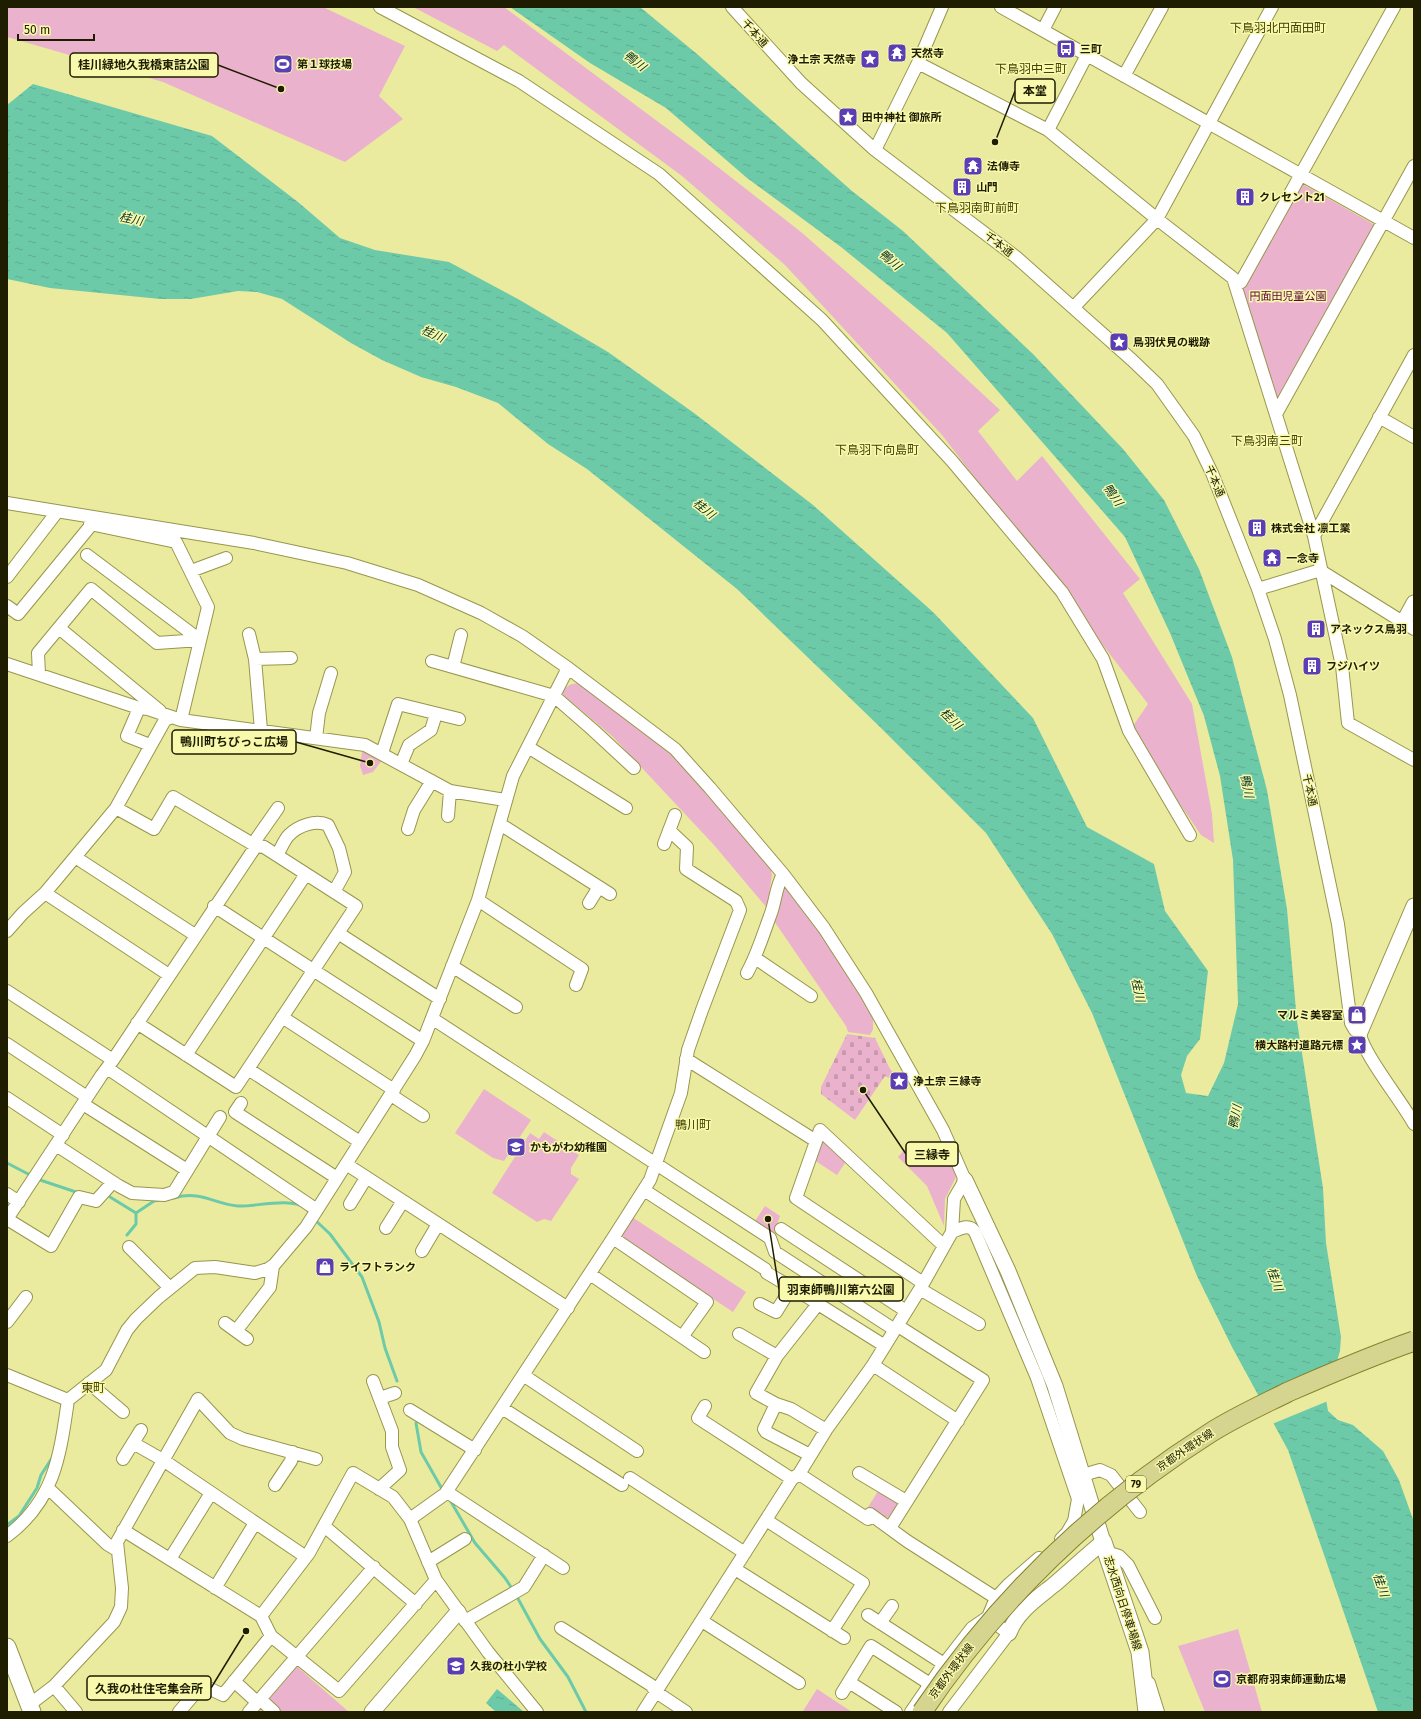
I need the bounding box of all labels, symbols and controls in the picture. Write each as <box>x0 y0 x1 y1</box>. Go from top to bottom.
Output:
scale bar <box>18 16 94 42</box>
street label: 千本通 <box>739 17 770 50</box>
district label: 下鳥羽北円面田町 <box>1230 21 1326 35</box>
text: 50 m <box>24 23 50 37</box>
bus stop icon: 三町 <box>1055 38 1077 60</box>
temple icon: 天然寺 <box>886 42 908 64</box>
place label: 三町 <box>1080 43 1102 56</box>
place label: 天然寺 <box>911 47 944 60</box>
water label: 鴨川 <box>621 48 650 75</box>
place icon: 浄土宗 天然寺 <box>859 48 881 70</box>
callout: 桂川緑地久我橋東詰公園 <box>70 53 218 77</box>
sports icon: 第１球技場 <box>272 53 294 75</box>
place label: 浄土宗 天然寺 <box>787 53 856 66</box>
text: 桂川緑地久我橋東詰公園 <box>78 58 210 72</box>
place label: 第１球技場 <box>297 58 352 71</box>
district label: 下鳥羽中三町 <box>995 62 1067 76</box>
callout: 本堂 <box>1015 79 1055 103</box>
text: 本堂 <box>1023 84 1047 98</box>
place icon: 田中神社 御旅所 <box>837 106 859 128</box>
place label: 田中神社 御旅所 <box>862 111 942 124</box>
temple icon: 法傳寺 <box>962 155 984 177</box>
place label: 法傳寺 <box>987 160 1020 173</box>
building icon: 山門 <box>951 176 973 198</box>
place label: 山門 <box>976 181 998 194</box>
building icon: クレセント21 <box>1234 186 1256 208</box>
place label: クレセント21 <box>1259 191 1325 204</box>
district label: 下鳥羽南町前町 <box>935 201 1019 215</box>
water label: 桂川 <box>118 210 146 229</box>
street label: 千本通 <box>982 229 1016 260</box>
water label: 鴨川 <box>876 247 905 274</box>
park label: 円面田児童公園 <box>1250 290 1327 303</box>
water label: 桂川 <box>419 323 449 346</box>
place icon: 鳥羽伏見の戦跡 <box>1108 331 1130 353</box>
place label: 鳥羽伏見の戦跡 <box>1133 336 1210 349</box>
district label: 下鳥羽南三町 <box>1231 434 1303 448</box>
district label: 下鳥羽下向島町 <box>835 443 919 457</box>
street label: 千本通 <box>1202 463 1227 499</box>
water label: 鴨川 <box>1100 481 1127 510</box>
water label: 桂川 <box>690 496 719 523</box>
building icon: 株式会社 凛工業 <box>1246 517 1268 539</box>
place label: 株式会社 凛工業 <box>1271 522 1351 535</box>
temple icon: 一念寺 <box>1261 547 1283 569</box>
place label: 一念寺 <box>1286 552 1319 565</box>
building icon: アネックス鳥羽 <box>1305 618 1327 640</box>
place label: アネックス鳥羽 <box>1330 623 1407 636</box>
building icon: フジハイツ <box>1301 655 1323 677</box>
place label: フジハイツ <box>1326 660 1380 673</box>
water label: 桂川 <box>937 706 966 734</box>
callout: 鴨川町ちびっこ広場 <box>172 730 296 754</box>
text: 鴨川町ちびっこ広場 <box>180 735 288 749</box>
water label: 鴨川 <box>1238 773 1257 801</box>
street label: 千本通 <box>1300 773 1319 808</box>
water label: 桂川 <box>1128 977 1148 1005</box>
shop icon: マルミ美容室 <box>1346 1004 1368 1026</box>
place label: マルミ美容室 <box>1277 1009 1343 1022</box>
place icon: 横大路村道路元標 <box>1346 1034 1368 1056</box>
place label: 横大路村道路元標 <box>1255 1039 1343 1052</box>
place icon: 浄土宗 三縁寺 <box>888 1070 910 1092</box>
place label: 浄土宗 三縁寺 <box>913 1075 982 1088</box>
water label: 鴨川 <box>1226 1102 1245 1130</box>
district label: 鴨川町 <box>675 1118 711 1132</box>
school or university icon: かもがわ幼稚園 <box>505 1136 527 1158</box>
place label: かもがわ幼稚園 <box>530 1141 607 1154</box>
callout: 三縁寺 <box>906 1142 958 1166</box>
text: 三縁寺 <box>914 1148 950 1162</box>
shop icon: ライフトランク <box>314 1256 336 1278</box>
place label: ライフトランク <box>339 1261 416 1274</box>
water label: 桂川 <box>1264 1265 1286 1295</box>
callout: 羽束師鴨川第六公園 <box>779 1277 903 1301</box>
text: 羽束師鴨川第六公園 <box>787 1283 895 1297</box>
district label: 東町 <box>81 1381 105 1395</box>
street label: 京都外環状線 <box>1154 1427 1216 1474</box>
road number: 79 <box>1126 1476 1146 1492</box>
street label: 志水西向日停車場線 <box>1101 1554 1144 1652</box>
water label: 桂川 <box>1370 1571 1392 1601</box>
street label: 京都外環状線 <box>926 1641 976 1702</box>
school or university icon: 久我の杜小学校 <box>445 1655 467 1677</box>
place label: 久我の杜小学校 <box>470 1660 547 1673</box>
sports icon: 京都府羽束師運動広場 <box>1211 1668 1233 1690</box>
place label: 京都府羽束師運動広場 <box>1236 1673 1346 1686</box>
callout: 久我の杜住宅集会所 <box>87 1676 211 1700</box>
text: 久我の杜住宅集会所 <box>95 1682 203 1696</box>

